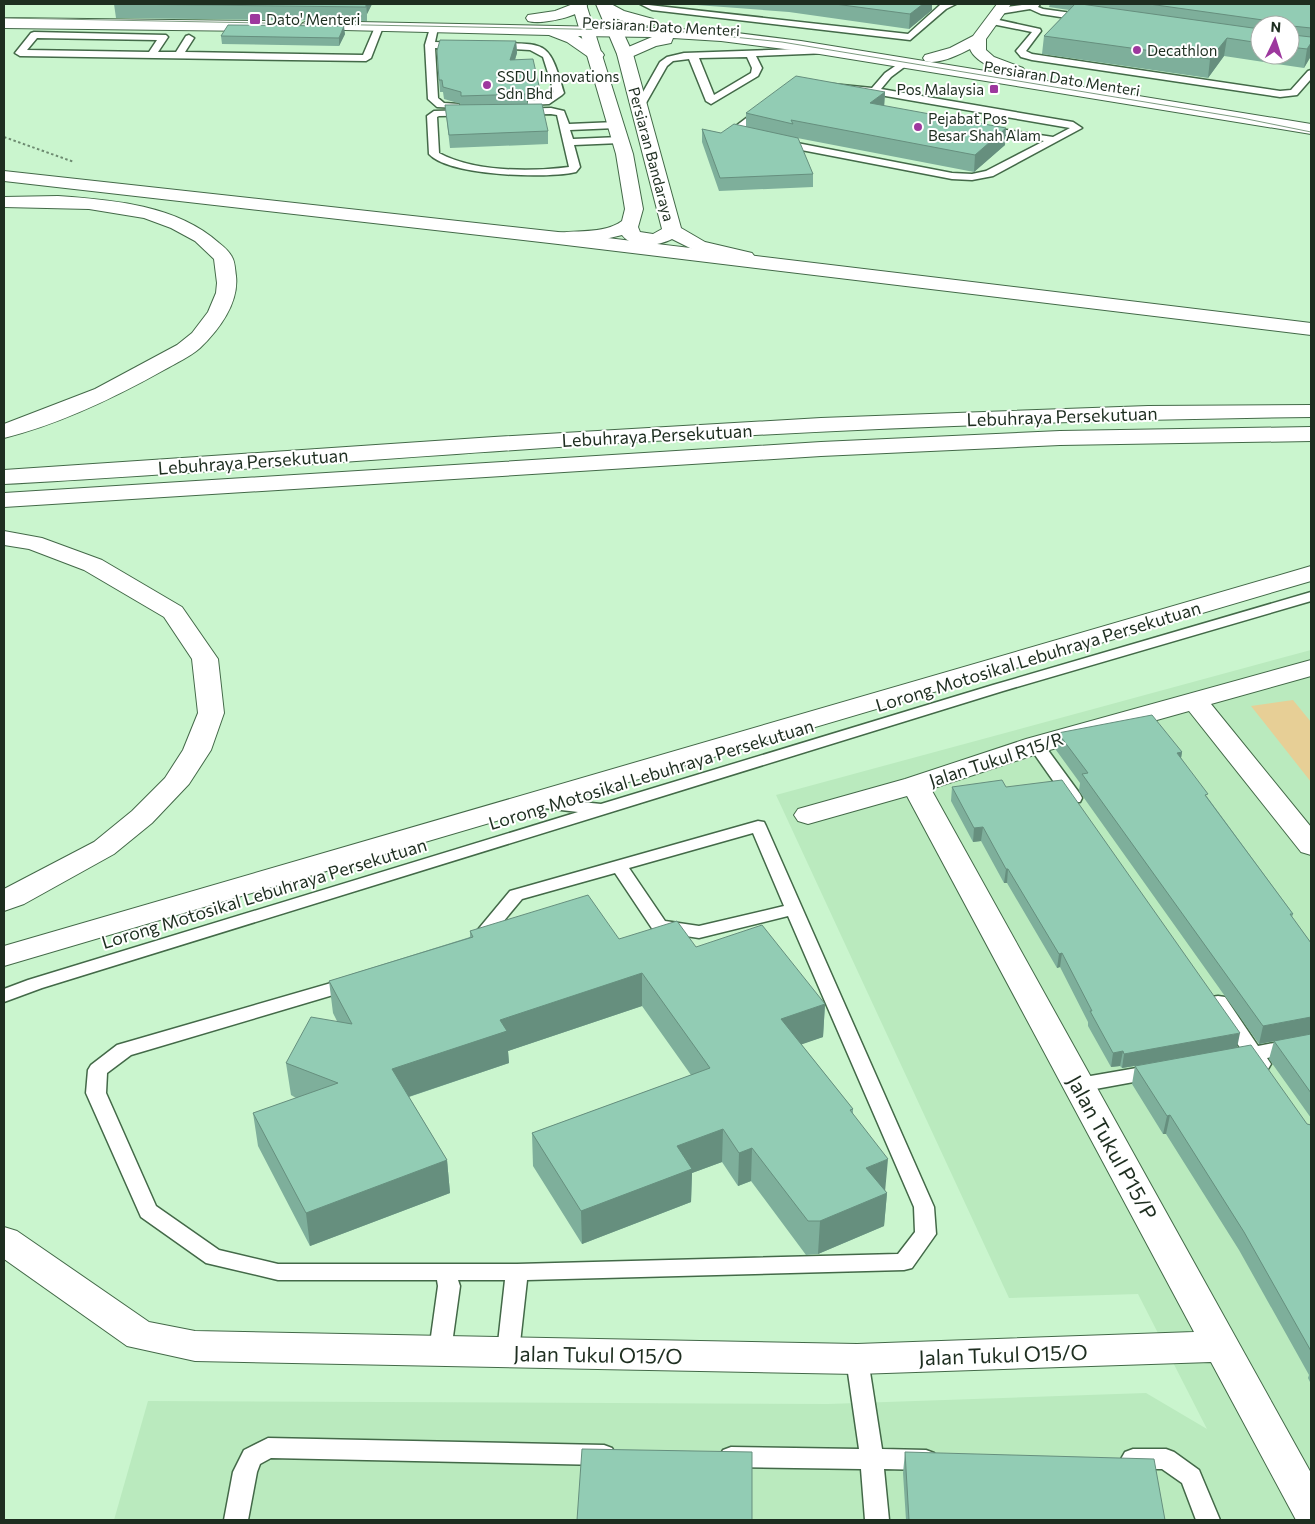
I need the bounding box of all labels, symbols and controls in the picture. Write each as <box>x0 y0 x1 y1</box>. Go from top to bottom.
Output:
place label: Dato' Menteri <box>266 10 360 28</box>
marker: Dato' Menteri <box>248 12 262 26</box>
street label: Persiaran Dato Menteri <box>582 13 740 39</box>
north arrow <box>1250 15 1300 65</box>
text: N <box>1270 18 1282 35</box>
place label: Decathlon <box>1147 41 1217 59</box>
marker: Decathlon <box>1131 44 1143 56</box>
street label: Persiaran Dato Menteri <box>983 57 1141 99</box>
place label: SSDU Innovations Sdn Bhd <box>497 67 620 102</box>
marker: SSDU Innovations Sdn Bhd <box>481 79 493 91</box>
place label: Pos Malaysia <box>897 80 984 98</box>
marker: Pos Malaysia <box>988 83 1000 95</box>
street label: Persiaran Bandaraya <box>625 85 679 223</box>
place label: Pejabat Pos Besar Shah Alam <box>928 109 1041 144</box>
marker: Pejabat Pos Besar Shah Alam <box>912 121 924 133</box>
street label: Lebuhraya Persekutuan <box>966 402 1158 430</box>
street label: Lebuhraya Persekutuan <box>561 419 753 451</box>
street label: Lebuhraya Persekutuan <box>157 443 349 479</box>
street label: Lorong Motosikal Lebuhraya Persekutuan <box>873 596 1203 716</box>
street label: Lorong Motosikal Lebuhraya Persekutuan <box>486 714 816 834</box>
street label: Jalan Tukul R15/R <box>926 727 1066 791</box>
street label: Lorong Motosikal Lebuhraya Persekutuan <box>99 833 429 953</box>
street label: Jalan Tukul P15/P <box>1063 1070 1163 1224</box>
street label: Jalan Tukul O15/O <box>918 1339 1088 1369</box>
street label: Jalan Tukul O15/O <box>513 1340 683 1368</box>

